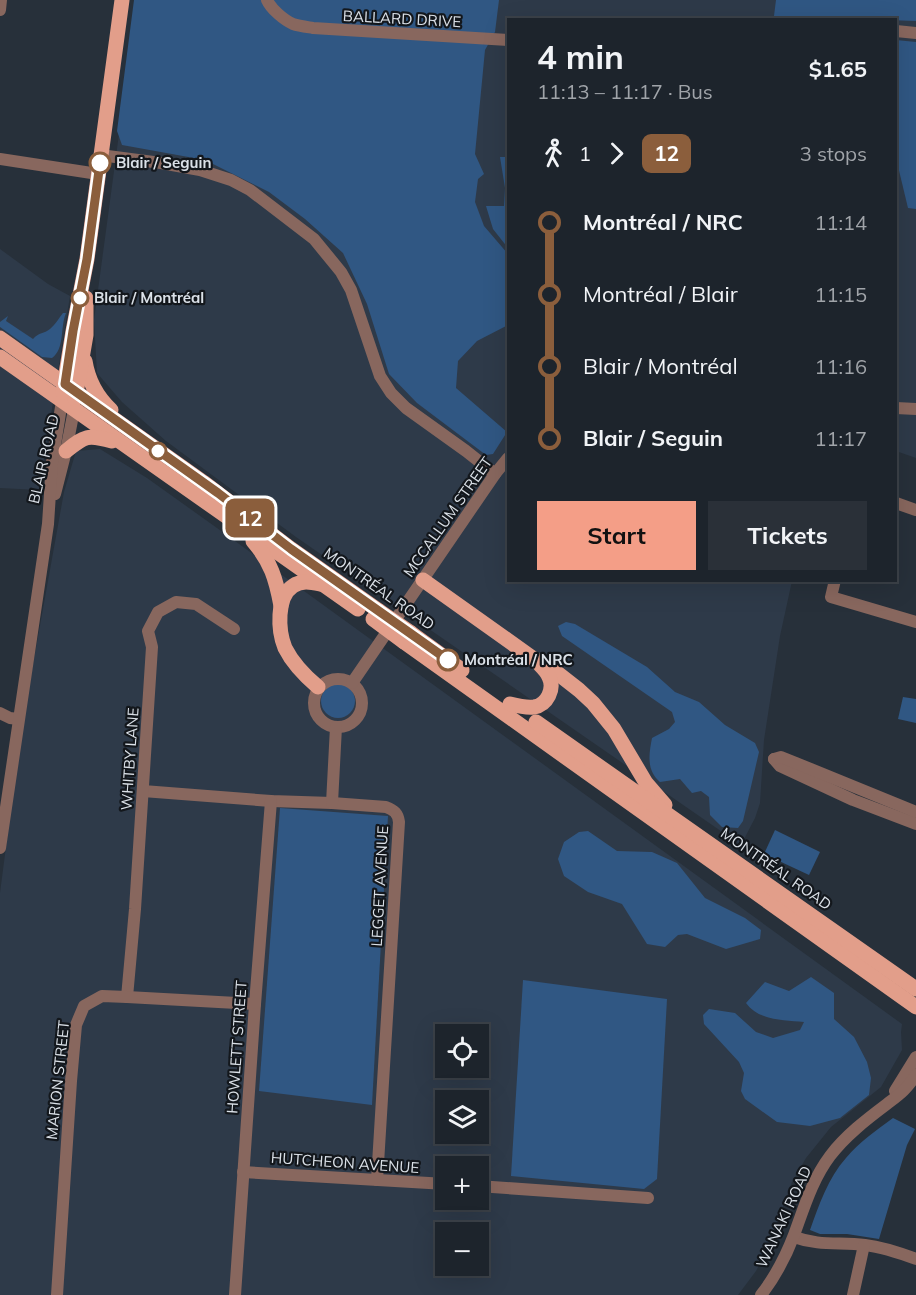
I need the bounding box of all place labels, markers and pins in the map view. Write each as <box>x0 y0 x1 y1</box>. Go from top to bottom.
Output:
marker: Blair / Seguin <box>89 152 111 174</box>
place label: Blair / Seguin <box>116 153 211 172</box>
place label: Blair / Montréal <box>94 288 204 307</box>
marker: Blair / Montréal <box>71 289 89 307</box>
unlabelled marker <box>149 442 167 460</box>
marker: Montréal / NRC <box>437 649 459 671</box>
place label: Montréal / NRC <box>464 650 573 669</box>

